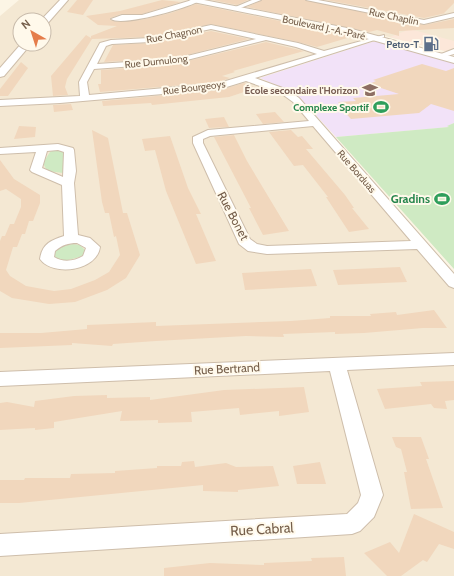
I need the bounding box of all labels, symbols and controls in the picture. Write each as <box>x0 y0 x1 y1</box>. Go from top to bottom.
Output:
street label: Rue Chaplin <box>368 5 420 28</box>
north arrow <box>12 12 52 52</box>
street label: Boulevard J.-A.-Paré <box>281 12 367 43</box>
text: N <box>18 16 33 32</box>
street label: Rue Chagnon <box>145 23 203 46</box>
fuel station icon: Petro-T <box>422 35 440 53</box>
place label: Petro-T <box>386 38 419 51</box>
street label: Rue Dumulong <box>124 52 189 71</box>
street label: Rue Bourgeoys <box>162 77 226 98</box>
school or university icon: École secondaire l'Horizon <box>361 81 379 99</box>
place label: École secondaire l'Horizon <box>245 84 358 97</box>
sports icon: Complexe Sportif <box>372 98 390 116</box>
place label: Complexe Sportif <box>293 101 370 114</box>
street label: Rue Borduas <box>334 147 379 196</box>
street label: Rue Bonet <box>214 189 252 243</box>
sports icon: Gradins <box>433 190 451 208</box>
place label: Gradins <box>391 191 430 206</box>
street label: Rue Bertrand <box>194 359 260 378</box>
street label: Rue Cabral <box>230 518 295 540</box>

